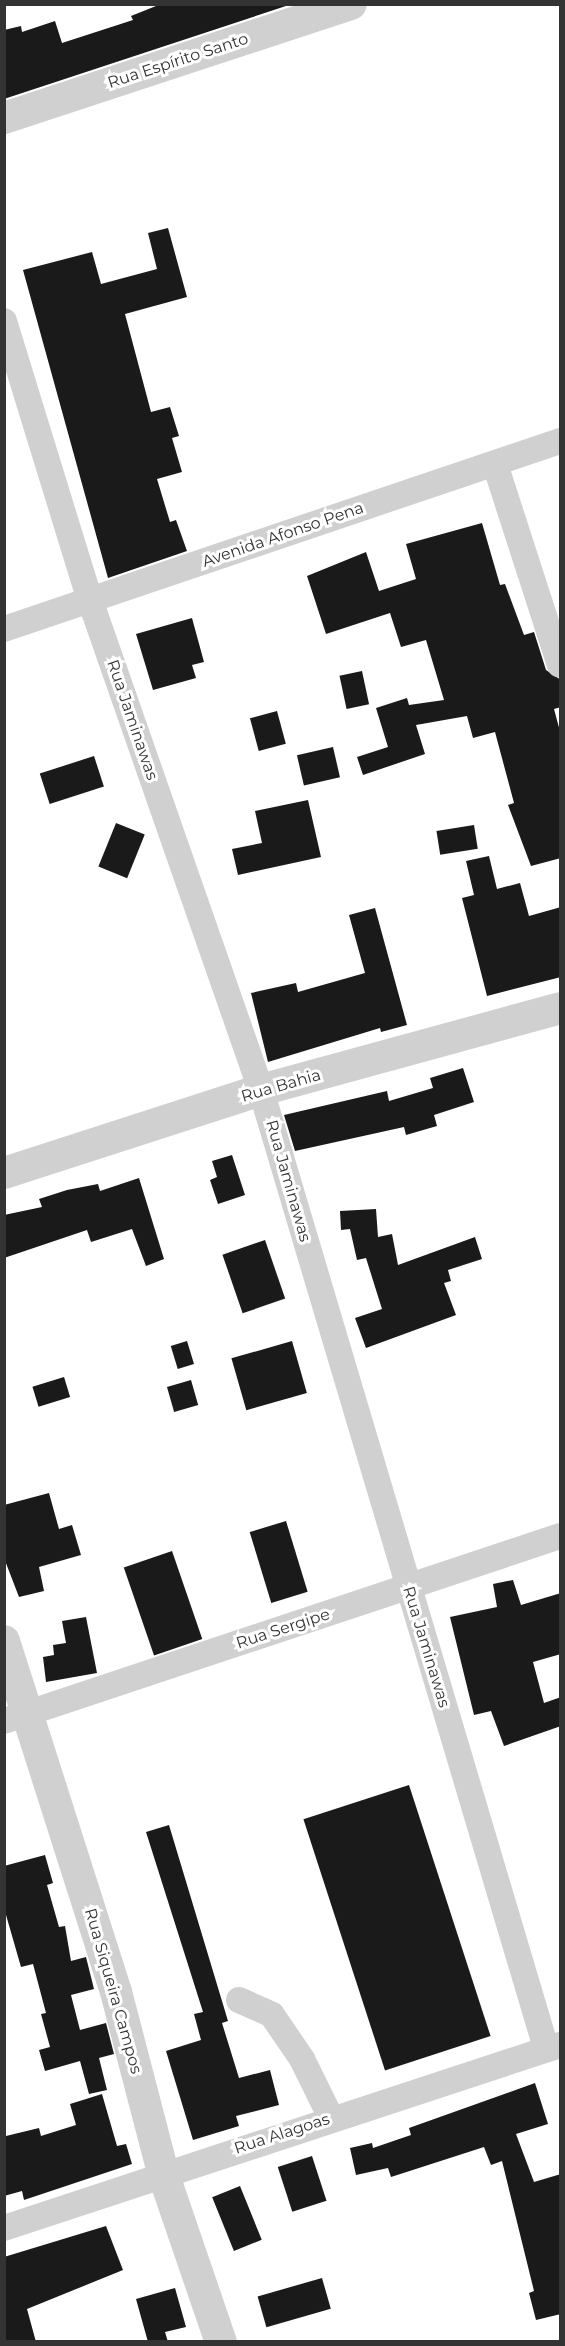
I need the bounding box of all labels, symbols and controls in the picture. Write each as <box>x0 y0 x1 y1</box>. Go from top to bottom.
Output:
street label: Rua Espírito Santo <box>105 29 251 93</box>
street label: Avenida Afonso Pena <box>200 498 366 572</box>
street label: Rua Jaminawas <box>102 657 162 783</box>
street label: Rua Bahia <box>239 1065 323 1107</box>
street label: Rua Jaminawas <box>261 1118 315 1244</box>
street label: Rua Jaminawas <box>398 1584 454 1710</box>
street label: Rua Sergipe <box>234 1605 332 1653</box>
street label: Rua Siqueira Campos <box>80 1906 146 2076</box>
street label: Rua Alagoas <box>232 2110 332 2158</box>

